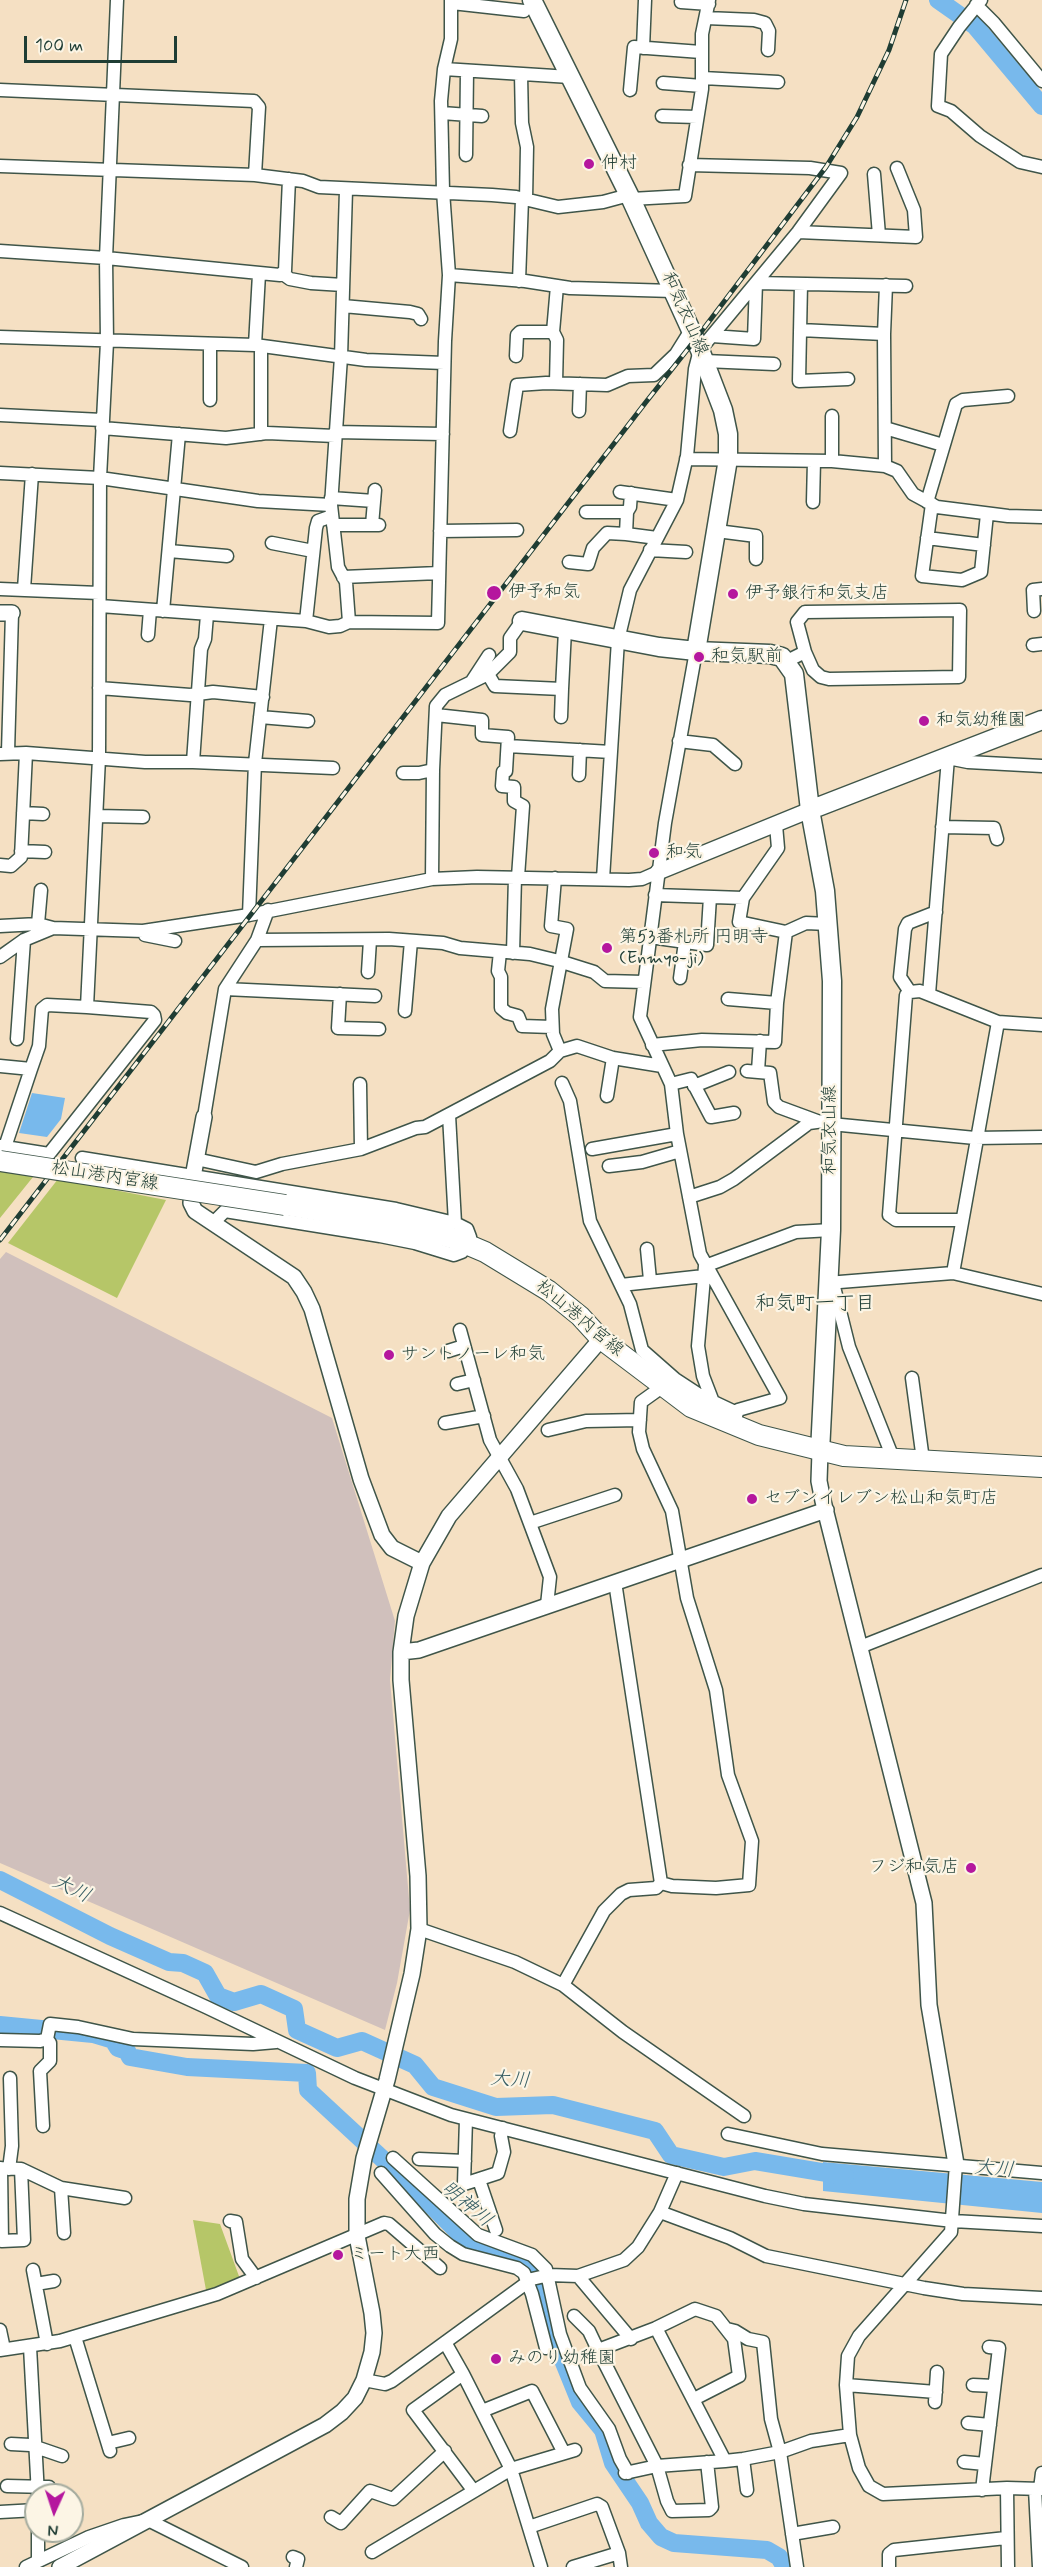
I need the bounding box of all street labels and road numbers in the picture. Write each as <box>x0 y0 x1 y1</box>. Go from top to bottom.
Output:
street label: 和気衣山線 <box>656 268 712 360</box>
street label: 和気衣山線 <box>820 1085 842 1175</box>
street label: 松山港内宮線 <box>50 1158 160 1196</box>
street label: 松山港内宮線 <box>531 1276 627 1362</box>

